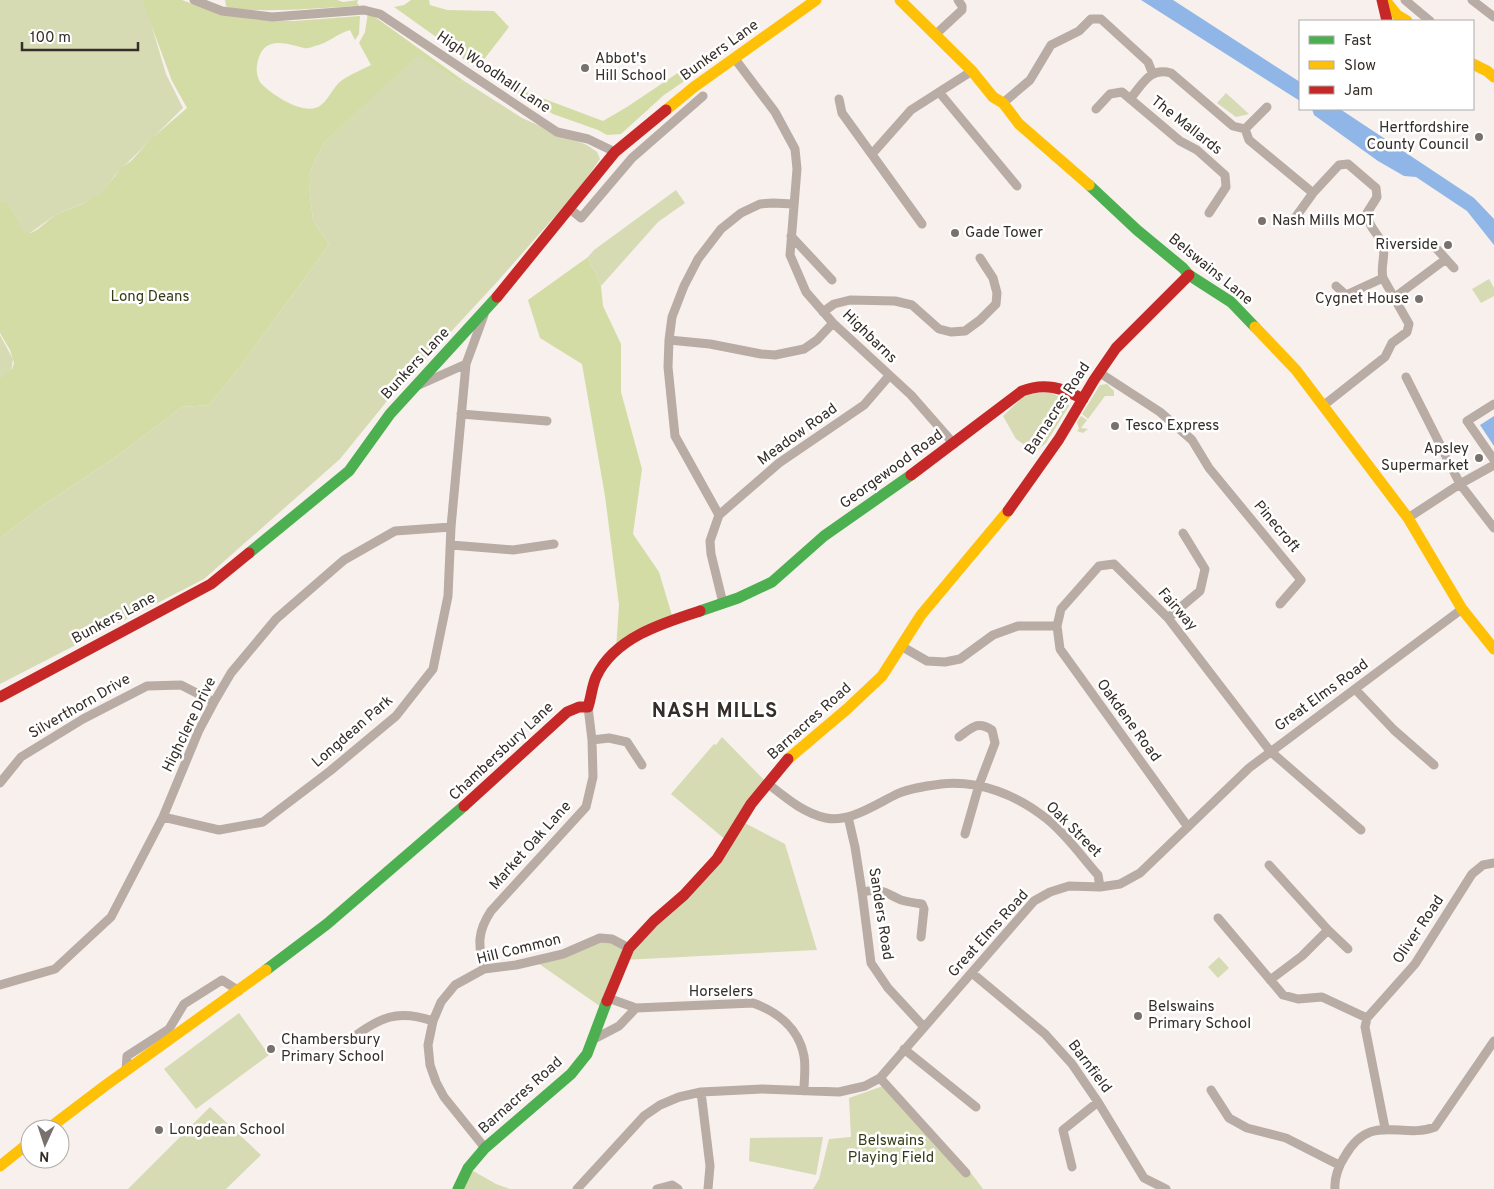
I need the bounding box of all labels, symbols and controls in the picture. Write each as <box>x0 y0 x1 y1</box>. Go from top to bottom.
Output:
street label: Bunkers Lane <box>677 16 763 86</box>
scale bar <box>22 20 139 52</box>
legend <box>1299 20 1474 110</box>
street label: High Woodhall Lane <box>432 28 554 118</box>
text: 100 m <box>30 29 71 48</box>
text: Fast <box>1344 32 1372 51</box>
place label: Abbot's Hill School <box>595 50 667 86</box>
text: Slow <box>1344 57 1376 76</box>
marker: Abbot's Hill School <box>579 62 591 74</box>
text: Jam <box>1344 82 1373 101</box>
street label: The Mallards <box>1147 92 1225 160</box>
place label: Hertfordshire County Council <box>1367 119 1469 155</box>
marker: Hertfordshire County Council <box>1473 131 1485 143</box>
place label: Nash Mills MOT <box>1272 212 1374 231</box>
marker: Nash Mills MOT <box>1256 215 1268 227</box>
place label: Gade Tower <box>965 224 1043 243</box>
marker: Gade Tower <box>949 227 961 239</box>
street label: Belswains Lane <box>1164 230 1256 310</box>
place label: Riverside <box>1375 236 1438 255</box>
marker: Riverside <box>1442 239 1454 251</box>
park label: Long Deans <box>111 288 189 307</box>
place label: Cygnet House <box>1315 290 1409 309</box>
marker: Cygnet House <box>1413 293 1425 305</box>
street label: Highbarns <box>838 306 900 368</box>
street label: Bunkers Lane <box>378 324 454 404</box>
street label: Barnacres Road <box>1021 359 1095 459</box>
street label: Meadow Road <box>754 400 842 470</box>
place label: Tesco Express <box>1125 417 1219 436</box>
marker: Tesco Express <box>1109 420 1121 432</box>
street label: Georgewood Road <box>837 426 947 514</box>
place label: Apsley Supermarket <box>1381 440 1469 476</box>
marker: Apsley Supermarket <box>1473 452 1485 464</box>
street label: Pinecroft <box>1249 497 1303 557</box>
street label: Fairway <box>1153 584 1201 636</box>
street label: Bunkers Lane <box>69 589 159 649</box>
street label: Great Elms Road <box>1271 656 1373 736</box>
street label: Silverthorn Drive <box>26 670 134 744</box>
street label: Highclere Drive <box>159 674 221 776</box>
street label: Oakdene Road <box>1092 676 1164 766</box>
street label: Barnacres Road <box>764 679 856 765</box>
street label: Longdean Park <box>309 692 397 772</box>
street label: Chambersbury Lane <box>446 699 558 805</box>
district label: NASH MILLS <box>652 699 778 725</box>
street label: Market Oak Lane <box>486 798 576 894</box>
street label: Oak Street <box>1041 798 1105 862</box>
street label: Sanders Road <box>863 866 897 962</box>
street label: Great Elms Road <box>945 886 1033 982</box>
street label: Oliver Road <box>1389 892 1449 968</box>
street label: Hill Common <box>475 930 563 970</box>
street label: Horselers <box>689 983 753 1002</box>
place label: Belswains Primary School <box>1148 998 1251 1034</box>
marker: Belswains Primary School <box>1132 1010 1144 1022</box>
place label: Chambersbury Primary School <box>281 1031 384 1067</box>
street label: Barnfield <box>1063 1037 1115 1097</box>
marker: Chambersbury Primary School <box>265 1043 277 1055</box>
street label: Barnacres Road <box>475 1053 567 1139</box>
north arrow <box>20 1119 70 1169</box>
place label: Longdean School <box>169 1121 285 1140</box>
marker: Longdean School <box>153 1124 165 1136</box>
park label: Belswains Playing Field <box>848 1132 934 1168</box>
text: N <box>39 1147 50 1164</box>

